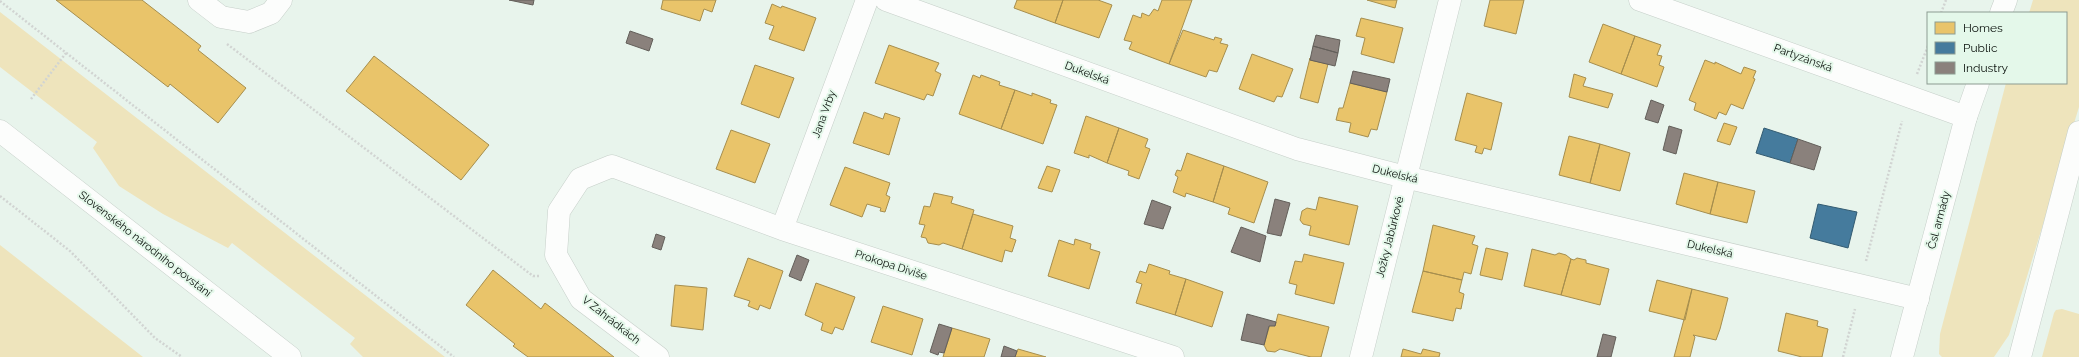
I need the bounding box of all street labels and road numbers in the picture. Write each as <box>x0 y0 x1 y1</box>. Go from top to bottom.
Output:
street label: Partyzánská <box>1772 41 1834 75</box>
street label: Dukelská <box>1063 59 1111 87</box>
street label: Jana Vrby <box>809 89 839 139</box>
street label: Dukelská <box>1371 162 1419 186</box>
street label: Slovenského národního povstání <box>76 188 214 300</box>
street label: Čsl. armády <box>1924 189 1953 250</box>
street label: Jožky Jabůrkové <box>1374 194 1407 279</box>
street label: Dukelská <box>1686 237 1734 261</box>
street label: Prokopa Diviše <box>853 247 929 283</box>
street label: V Zahrádkách <box>579 293 643 347</box>

